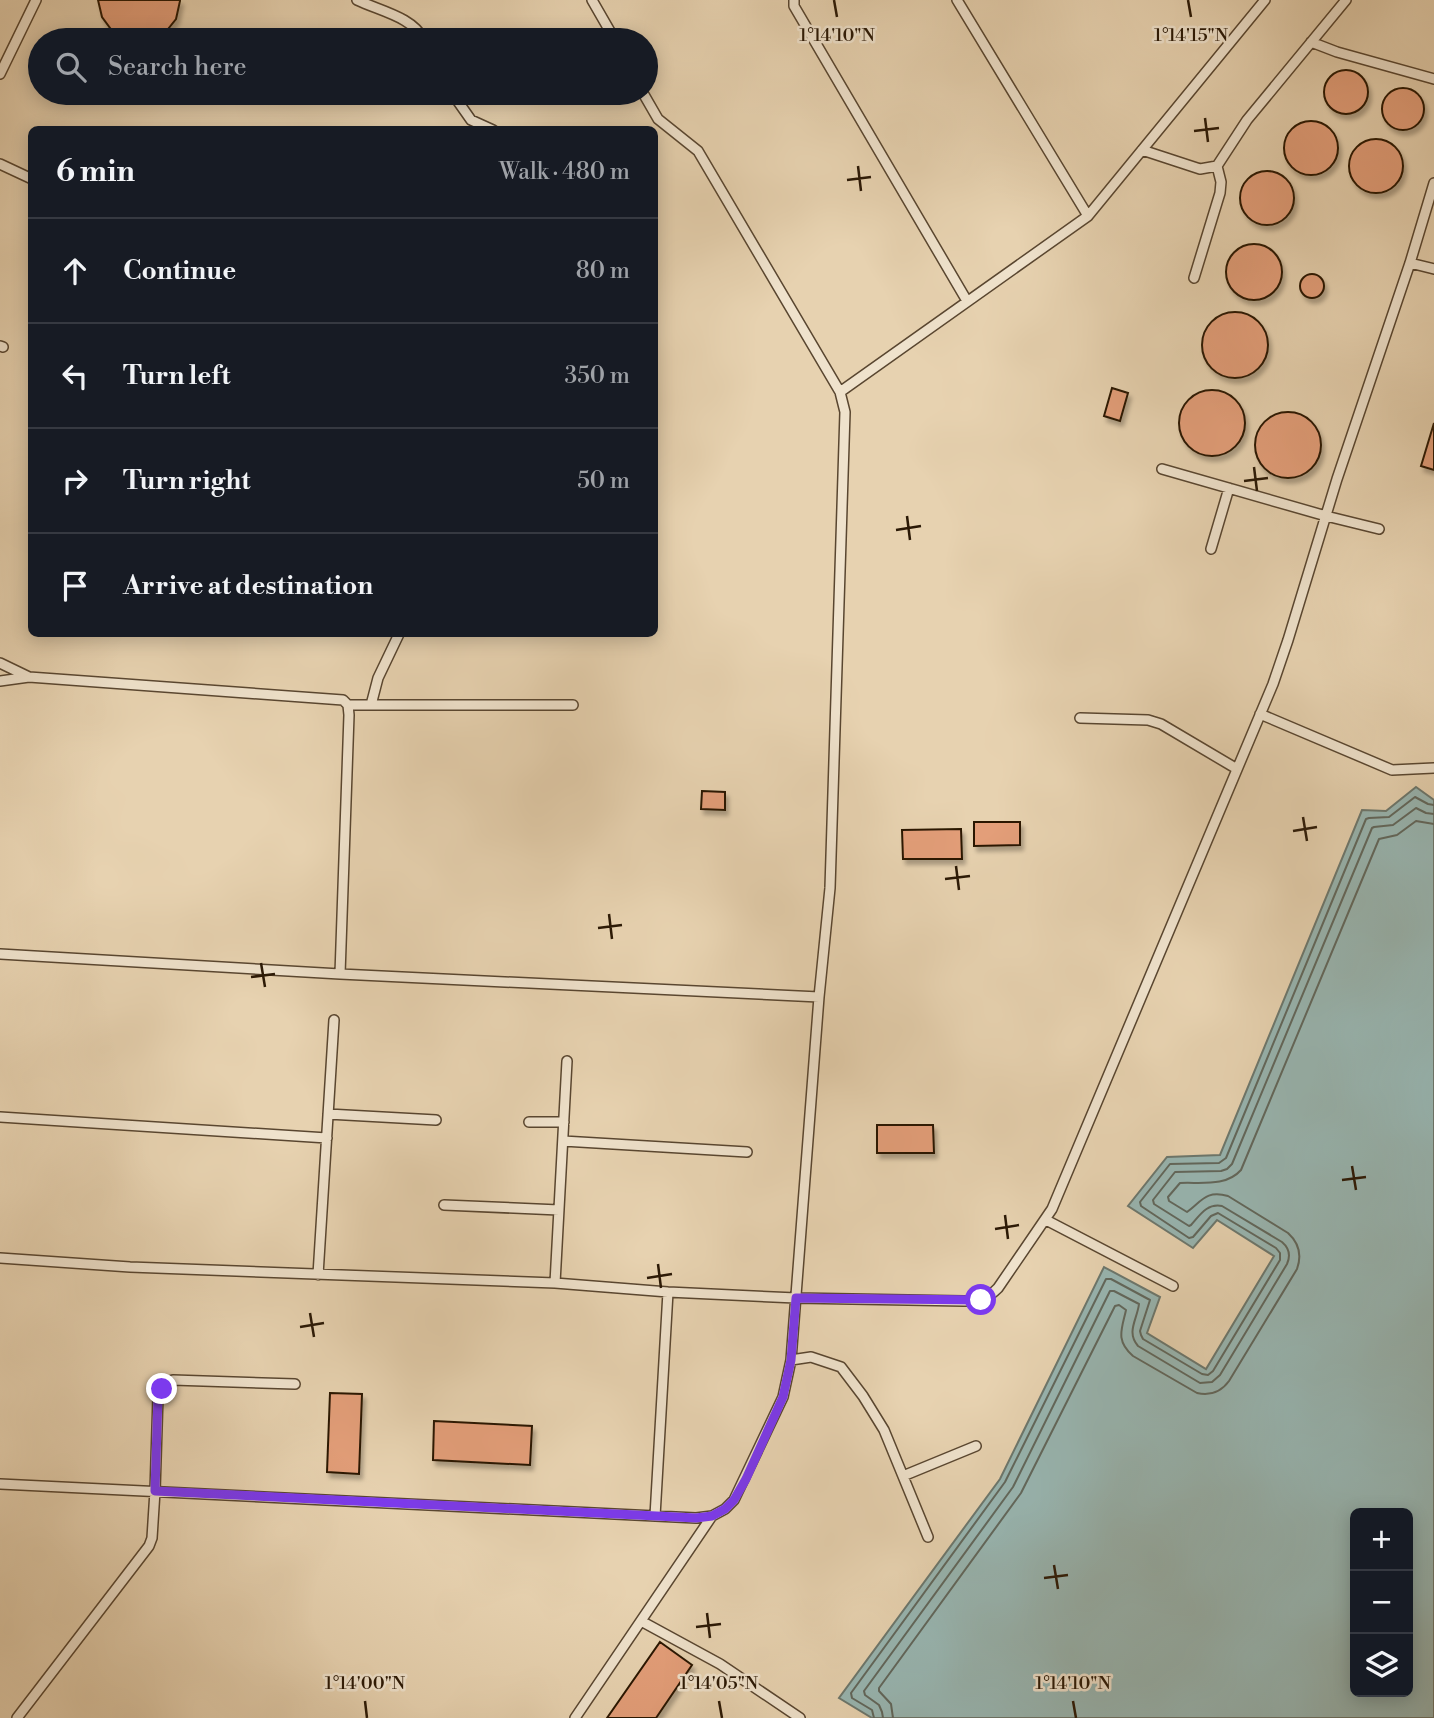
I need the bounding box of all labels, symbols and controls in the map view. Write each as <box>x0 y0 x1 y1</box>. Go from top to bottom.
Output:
text: 1°14'10"N <box>799 24 875 47</box>
text: 1°14'15"N <box>1154 24 1229 47</box>
search box <box>28 28 658 105</box>
icon: search <box>52 48 90 86</box>
text: Search here <box>108 51 247 83</box>
text: 6 min <box>56 153 135 191</box>
text: Walk · 480 m <box>499 158 630 186</box>
icon: ahead <box>56 252 94 290</box>
text: Continue <box>123 255 236 287</box>
text: 80 m <box>576 257 630 285</box>
icon: left <box>56 357 94 395</box>
text: Turn left <box>123 360 231 392</box>
text: 350 m <box>564 362 630 390</box>
icon: right <box>56 462 94 500</box>
text: Turn right <box>123 465 251 497</box>
text: 50 m <box>577 467 630 495</box>
icon: arrive <box>56 567 94 605</box>
text: Arrive at destination <box>123 570 373 602</box>
route start <box>965 1284 996 1315</box>
route end <box>146 1373 177 1404</box>
map controls <box>1350 1508 1413 1697</box>
button: + <box>1350 1508 1413 1571</box>
button: − <box>1350 1571 1413 1634</box>
button: layers <box>1350 1634 1413 1697</box>
text: 1°14'00"N <box>325 1672 406 1695</box>
text: 1°14'05"N <box>680 1672 759 1695</box>
text: 1°14'10"N <box>1035 1672 1111 1695</box>

